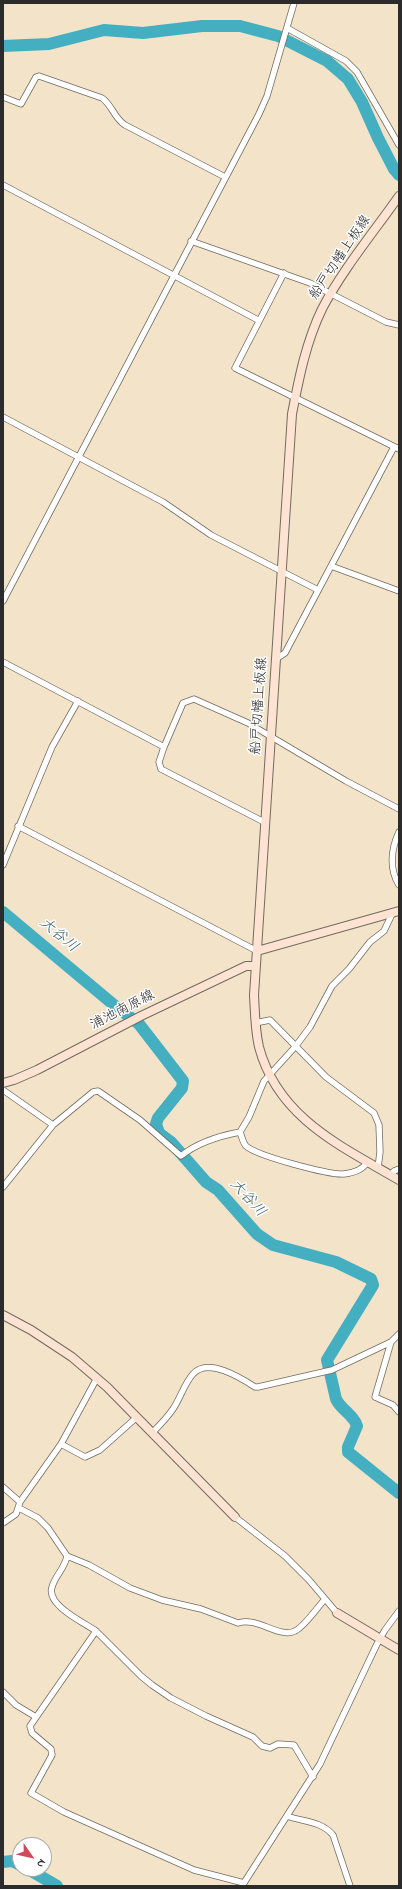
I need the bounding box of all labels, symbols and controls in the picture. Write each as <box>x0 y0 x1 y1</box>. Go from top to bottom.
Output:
street label: 船戸切幡上板線 <box>307 213 375 303</box>
street label: 船戸切幡上板線 <box>248 657 272 755</box>
water label: 大谷川 <box>35 915 81 957</box>
street label: 浦池南原線 <box>88 988 158 1034</box>
water label: 大谷川 <box>225 1176 269 1222</box>
north arrow <box>12 1837 52 1877</box>
text: N <box>32 1856 50 1871</box>

